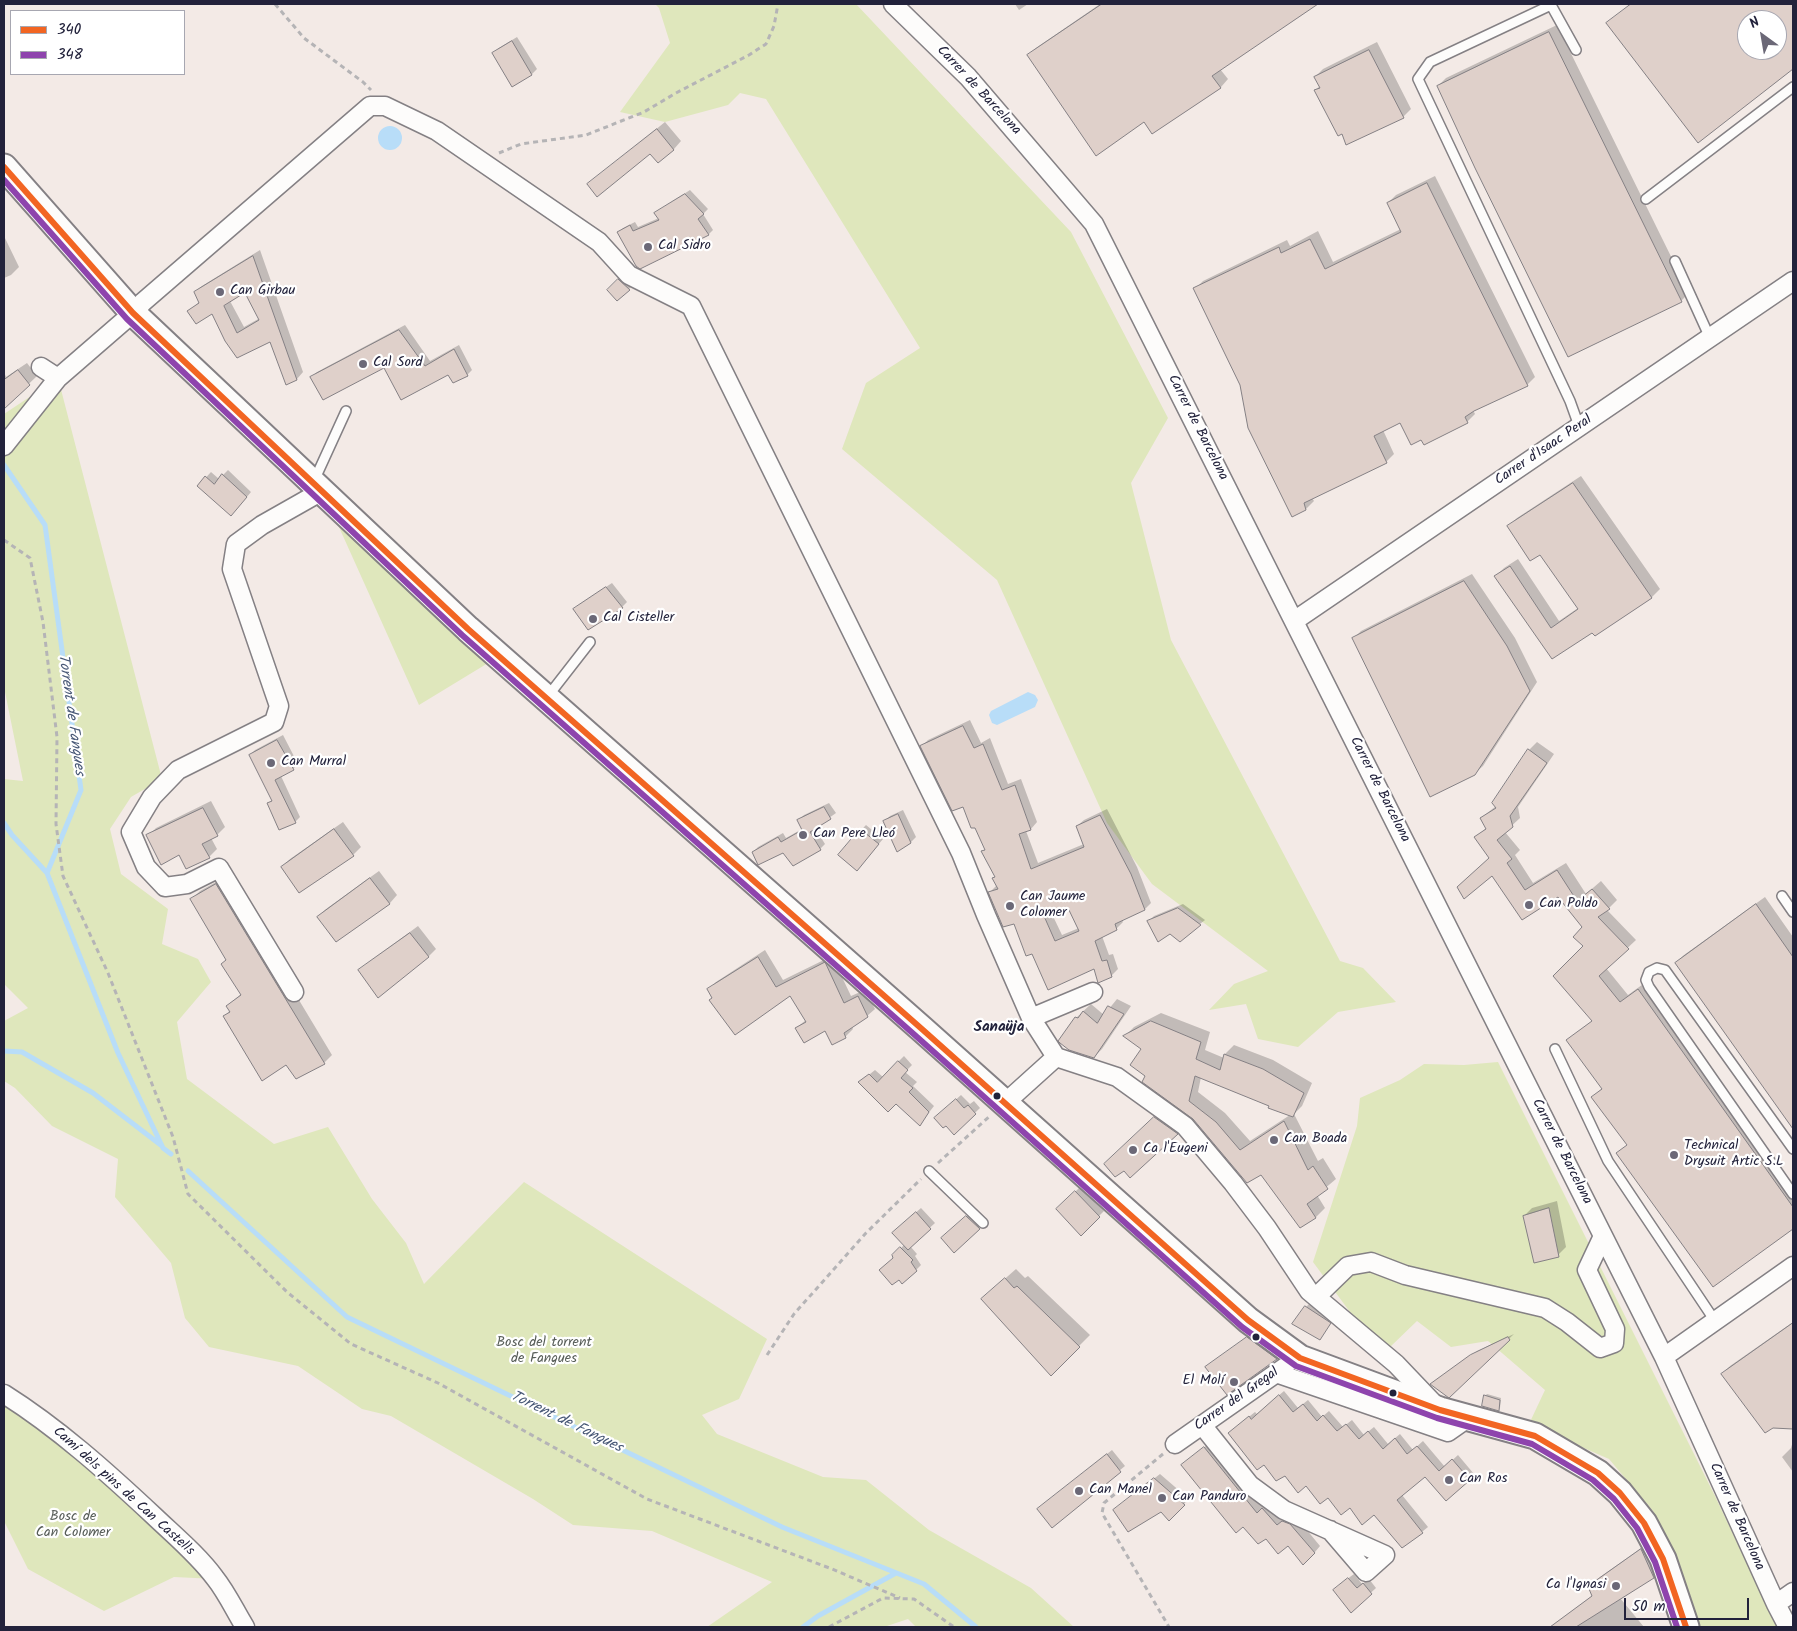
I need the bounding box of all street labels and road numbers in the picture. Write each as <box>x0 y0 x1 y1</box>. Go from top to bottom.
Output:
street label: Carrer de Barcelona <box>932 43 1024 139</box>
street label: Carrer de Barcelona <box>1163 372 1231 484</box>
street label: Carrer d'Isaac Peral <box>1492 412 1596 490</box>
street label: Carrer de Barcelona <box>1345 734 1413 846</box>
street label: Carrer de Barcelona <box>1527 1096 1595 1208</box>
street label: Carrer del Gregal <box>1192 1365 1282 1435</box>
street label: Camí dels pins de Can Castells <box>49 1424 197 1560</box>
street label: Carrer de Barcelona <box>1705 1461 1767 1573</box>

